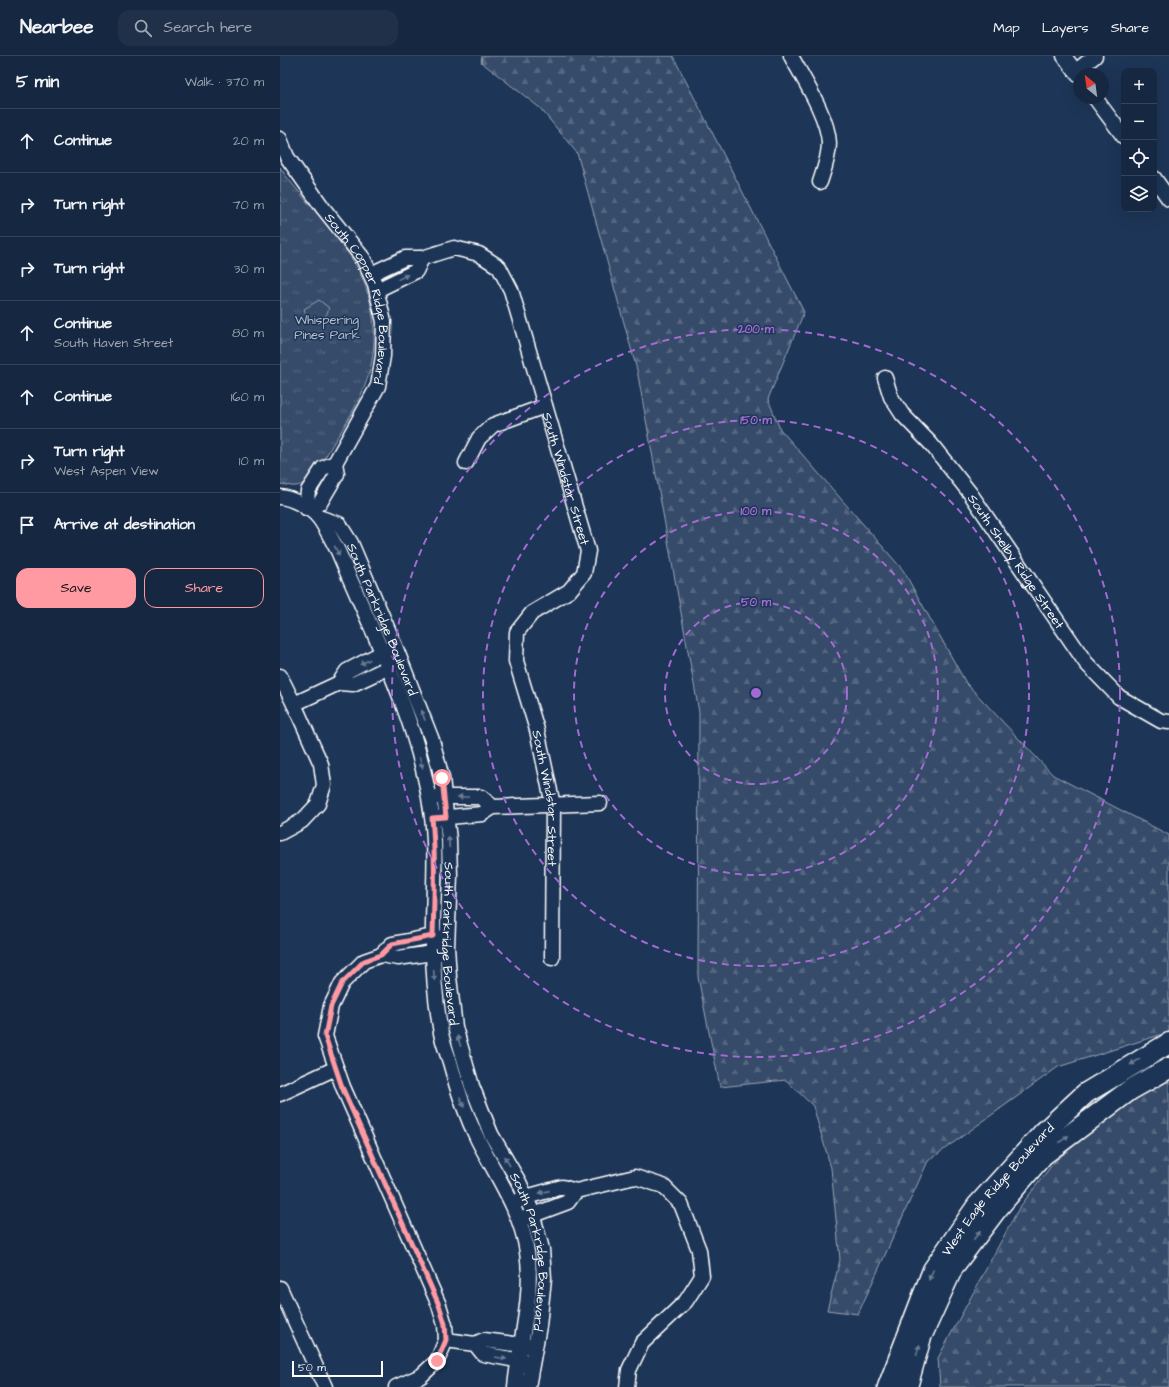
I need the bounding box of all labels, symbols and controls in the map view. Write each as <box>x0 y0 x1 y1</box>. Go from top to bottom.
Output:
search box <box>118 10 398 46</box>
text: Nearbee <box>20 14 94 41</box>
icon: search <box>132 17 154 39</box>
text: Search here <box>164 17 252 38</box>
text: Map <box>993 18 1020 38</box>
text: Layers <box>1042 18 1089 38</box>
text: Share <box>1111 18 1149 38</box>
north arrow <box>1073 68 1109 104</box>
map controls <box>1121 68 1157 212</box>
button: + <box>1121 68 1157 104</box>
text: 5 min <box>16 70 59 94</box>
text: Walk · 370 m <box>185 73 264 91</box>
button: − <box>1121 104 1157 140</box>
icon: ahead <box>16 130 38 152</box>
text: Continue <box>54 130 112 151</box>
text: 20 m <box>233 132 264 150</box>
button: locate <box>1121 140 1157 176</box>
button: layers <box>1121 176 1157 212</box>
icon: right <box>16 194 38 216</box>
text: Turn right <box>54 194 125 215</box>
text: 70 m <box>232 196 264 214</box>
street label: South Copper Ridge Boulevard <box>320 209 392 386</box>
icon: right <box>16 258 38 280</box>
text: Turn right <box>54 258 125 279</box>
text: 30 m <box>234 260 264 278</box>
one-way arrow <box>397 274 409 280</box>
park label: Whispering Pines Park <box>294 311 360 344</box>
text: Continue <box>54 313 112 334</box>
text: 200 m <box>737 321 775 338</box>
icon: ahead <box>16 322 38 344</box>
text: 80 m <box>232 324 264 342</box>
text: South Haven Street <box>54 334 173 352</box>
icon: ahead <box>16 386 38 408</box>
text: Continue <box>54 386 112 407</box>
text: 160 m <box>231 388 264 406</box>
street label: South Windstar Street <box>538 410 594 548</box>
text: 150 m <box>740 412 773 429</box>
text: Turn right <box>54 441 125 462</box>
icon: right <box>16 450 38 472</box>
text: 10 m <box>239 452 264 470</box>
text: West Aspen View <box>54 462 159 480</box>
street label: South Shelby Ridge Street <box>963 491 1069 633</box>
text: 100 m <box>741 503 772 520</box>
icon: arrive <box>16 514 38 536</box>
text: Arrive at destination <box>54 514 195 535</box>
street label: South Parkridge Boulevard <box>342 540 422 699</box>
one-way arrow <box>334 545 341 557</box>
button: Save <box>16 568 136 608</box>
button: Share <box>144 568 264 608</box>
text: 50 m <box>741 594 772 611</box>
one-way arrow <box>359 659 371 665</box>
centre of rings <box>749 686 763 700</box>
one-way arrow <box>419 709 425 721</box>
street label: South Windstar Street <box>527 729 561 867</box>
one-way arrow <box>419 757 425 769</box>
route start <box>433 769 451 787</box>
one-way arrow <box>456 794 469 800</box>
one-way arrow <box>445 836 452 848</box>
street label: South Parkridge Boulevard <box>436 862 463 1027</box>
one-way arrow <box>430 969 437 981</box>
one-way arrow <box>456 1034 462 1046</box>
one-way arrow <box>1129 1059 1141 1066</box>
one-way arrow <box>460 1096 466 1108</box>
street label: West Eagle Ridge Boulevard <box>938 1119 1058 1259</box>
one-way arrow <box>1059 1135 1070 1143</box>
one-way arrow <box>503 1155 510 1167</box>
street label: South Parkridge Boulevard <box>505 1169 552 1333</box>
one-way arrow <box>537 1189 549 1195</box>
one-way arrow <box>973 1230 981 1240</box>
one-way arrow <box>928 1269 934 1280</box>
one-way arrow <box>915 1343 921 1355</box>
route end <box>428 1352 446 1370</box>
one-way arrow <box>495 1355 507 1361</box>
scale bar <box>292 1359 383 1378</box>
text: 50 m <box>298 1360 326 1375</box>

